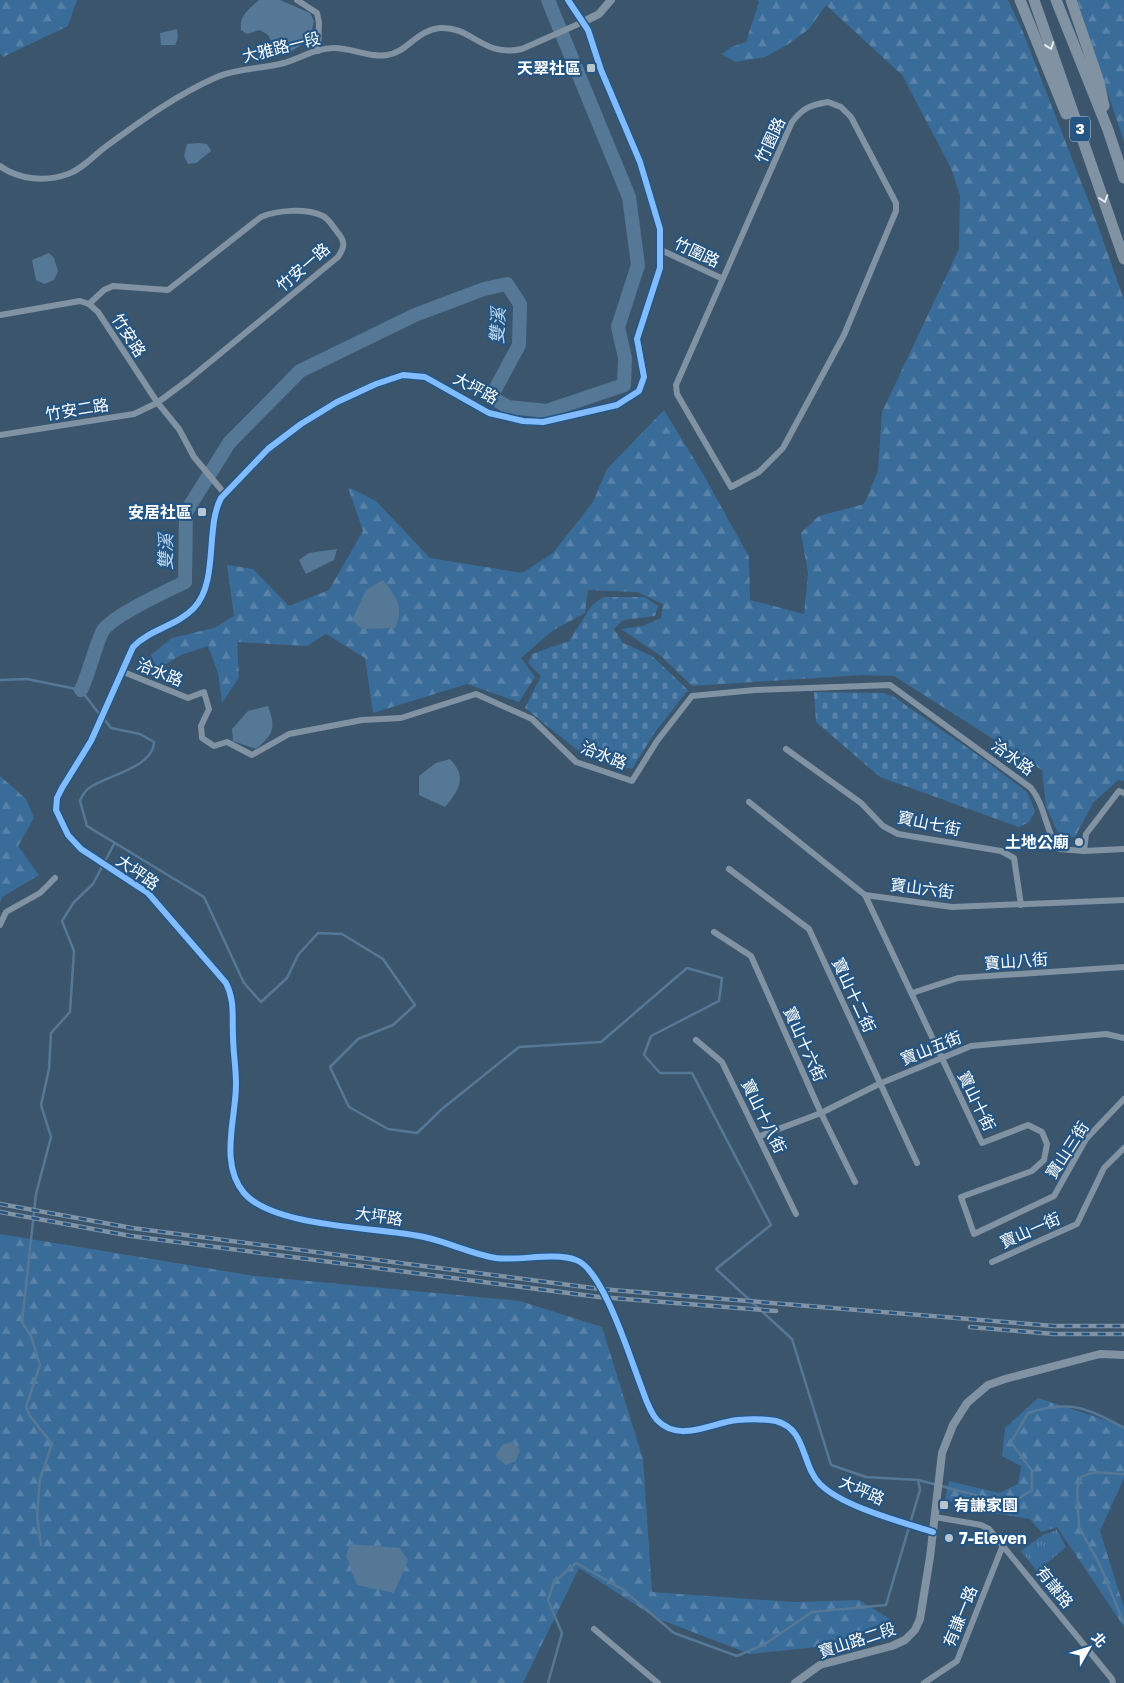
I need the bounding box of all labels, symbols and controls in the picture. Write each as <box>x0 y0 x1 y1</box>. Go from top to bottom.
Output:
street label: 大雅路一段 <box>240 28 322 66</box>
one-way arrow <box>1044 41 1054 50</box>
place label: 天翠社區 <box>517 58 581 78</box>
marker: 天翠社區 <box>585 62 597 74</box>
street label: 竹園路 <box>751 114 789 166</box>
road number: 3 <box>1070 116 1090 142</box>
one-way arrow <box>1098 195 1108 203</box>
street label: 竹圍路 <box>671 233 723 271</box>
street label: 竹安一路 <box>272 238 334 296</box>
water label: 雙溪 <box>485 304 509 344</box>
street label: 竹安路 <box>108 309 150 361</box>
street label: 大坪路 <box>450 368 502 408</box>
street label: 竹安二路 <box>44 394 110 424</box>
place label: 安居社區 <box>128 502 192 522</box>
marker: 安居社區 <box>196 506 208 518</box>
water label: 雙溪 <box>154 531 176 570</box>
street label: 洽水路 <box>134 654 186 690</box>
street label: 洽水路 <box>988 735 1038 779</box>
street label: 洽水路 <box>578 737 630 773</box>
street label: 寶山七街 <box>896 807 962 839</box>
place label: 土地公廟 <box>1005 832 1069 852</box>
marker: 土地公廟 <box>1073 836 1085 848</box>
street label: 大坪路 <box>113 850 163 894</box>
street label: 寶山六街 <box>889 874 955 902</box>
street label: 寶山八街 <box>983 949 1049 973</box>
street label: 寶山十二街 <box>828 955 880 1035</box>
street label: 寶山十六街 <box>780 1003 830 1085</box>
street label: 寶山五街 <box>898 1027 964 1069</box>
street label: 寶山十街 <box>954 1068 1000 1134</box>
street label: 寶山十八街 <box>737 1076 791 1156</box>
street label: 寶山三街 <box>1041 1118 1093 1182</box>
street label: 大坪路 <box>354 1203 404 1229</box>
street label: 寶山一街 <box>997 1208 1063 1252</box>
street label: 大坪路 <box>836 1471 888 1509</box>
place label: 有謙家園 <box>954 1495 1018 1515</box>
marker: 有謙家園 <box>938 1499 950 1511</box>
place label: 7-Eleven <box>959 1528 1027 1548</box>
marker: 7-Eleven <box>943 1532 955 1544</box>
street label: 有謙路 <box>1032 1562 1078 1612</box>
street label: 有謙一路 <box>939 1583 981 1649</box>
street label: 寶山路二段 <box>816 1618 898 1662</box>
north arrow <box>1064 1623 1114 1673</box>
text: 北 <box>1088 1629 1111 1650</box>

